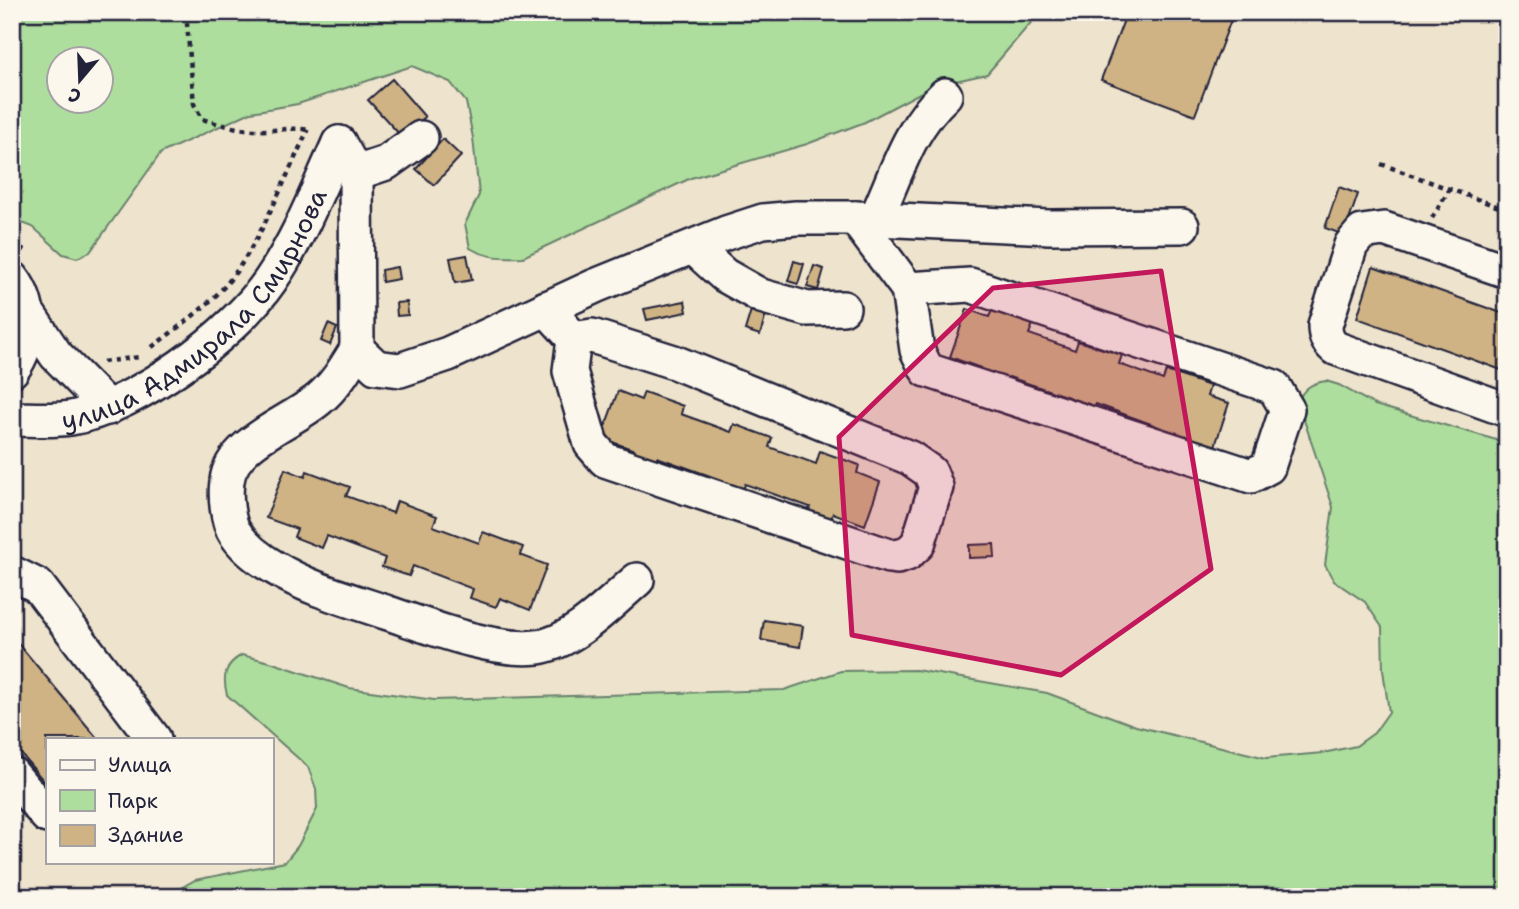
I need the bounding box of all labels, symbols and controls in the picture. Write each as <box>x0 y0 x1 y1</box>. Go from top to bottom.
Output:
north arrow <box>46 46 116 116</box>
text: С <box>65 82 84 109</box>
street label: улица Адмирала Смирнова <box>59 183 334 437</box>
legend <box>46 738 273 864</box>
text: Улица <box>108 751 171 779</box>
text: Парк <box>108 787 158 815</box>
text: Здание <box>108 821 184 849</box>

